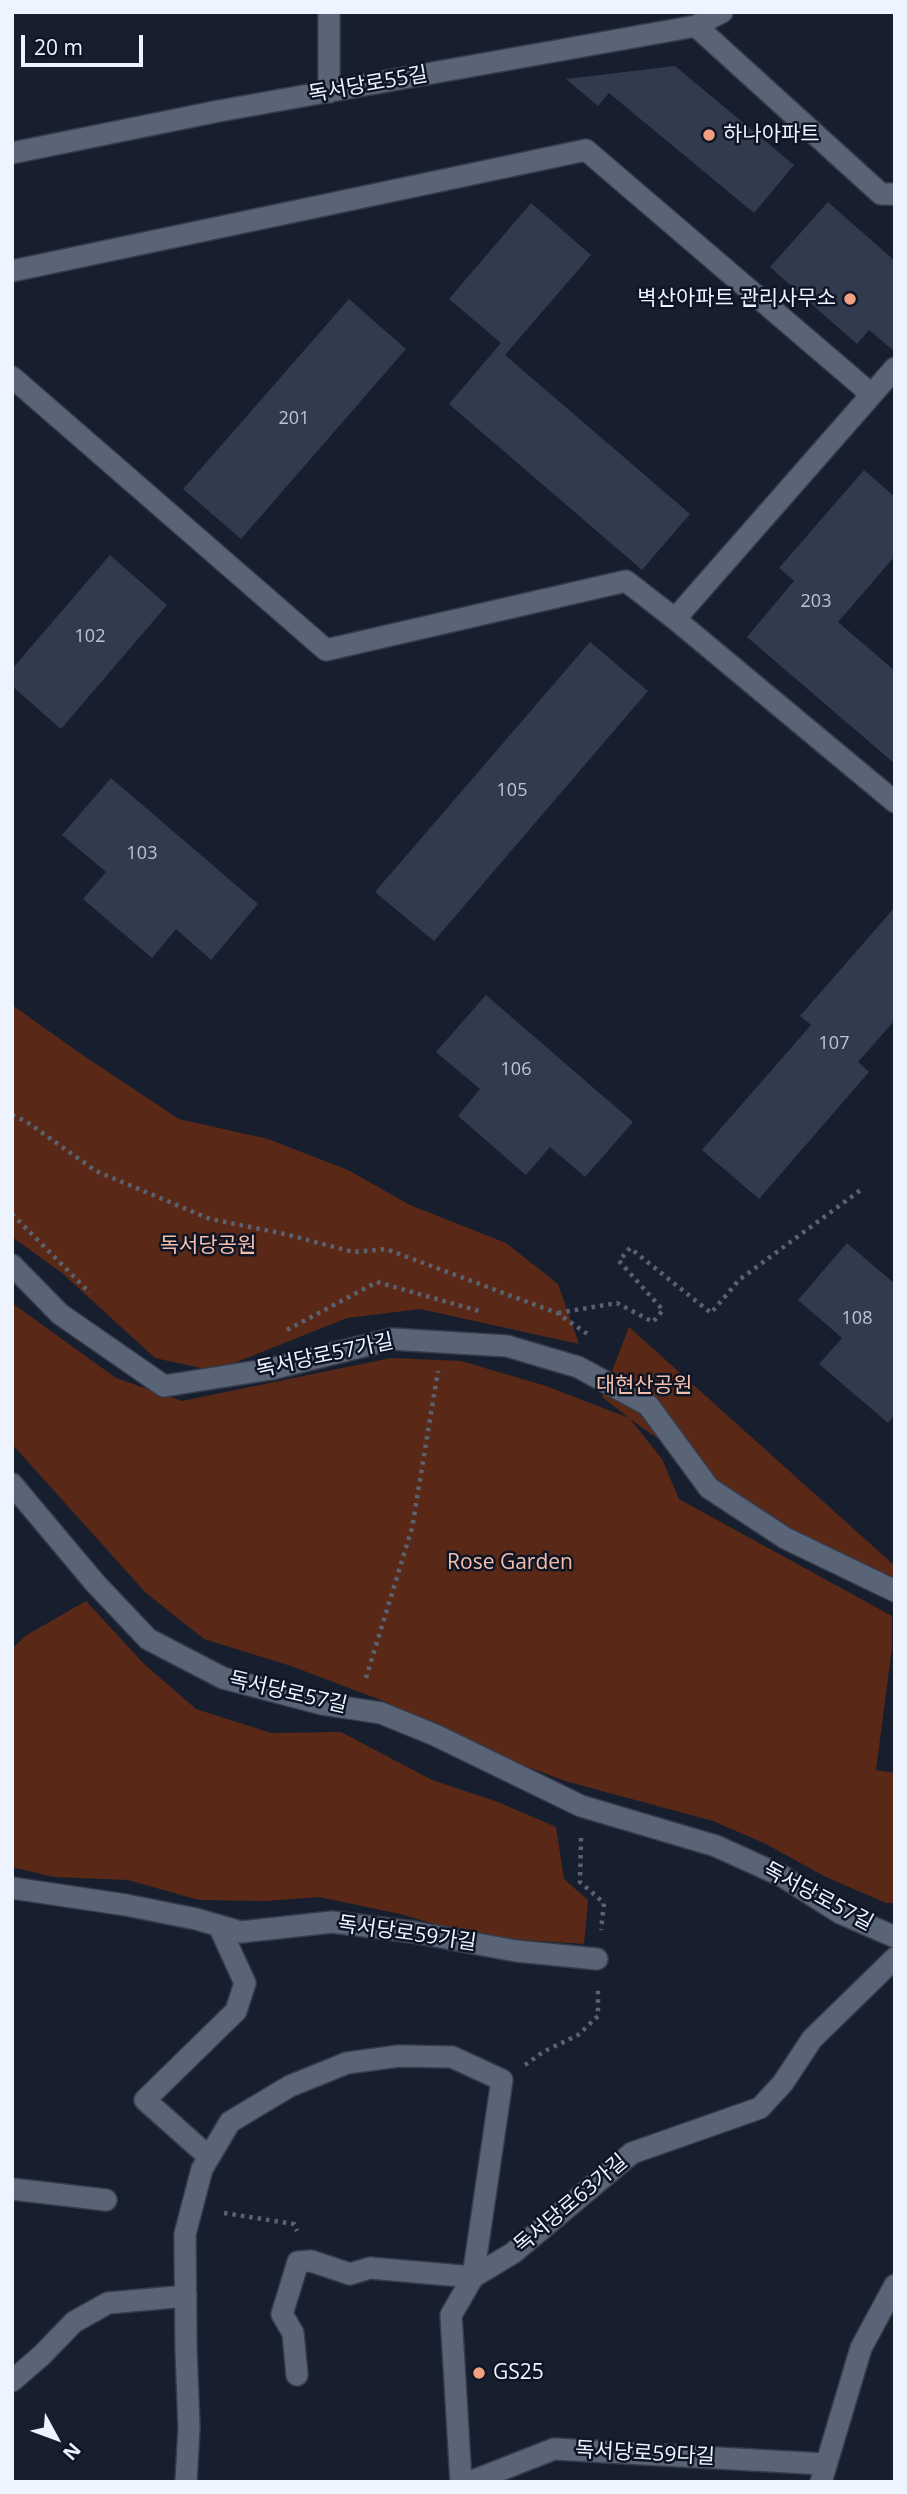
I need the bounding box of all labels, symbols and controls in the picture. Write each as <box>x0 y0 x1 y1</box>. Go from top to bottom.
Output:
scale bar <box>24 21 147 65</box>
text: 20 m <box>34 33 83 61</box>
street label: 독서당로55길 <box>306 62 430 108</box>
place label: 하나아파트 <box>723 122 820 148</box>
marker: 하나아파트 <box>701 127 717 143</box>
place label: 벽산아파트 관리사무소 <box>637 286 836 312</box>
marker: 벽산아파트 관리사무소 <box>842 291 858 307</box>
house number: 201 <box>279 408 309 430</box>
house number: 203 <box>801 591 831 613</box>
house number: 102 <box>75 626 105 648</box>
house number: 105 <box>497 780 527 802</box>
house number: 103 <box>127 843 157 865</box>
house number: 107 <box>819 1033 849 1055</box>
house number: 106 <box>501 1059 531 1081</box>
park label: 독서당공원 <box>160 1233 256 1259</box>
house number: 108 <box>842 1308 872 1330</box>
street label: 독서당로57가길 <box>254 1329 396 1383</box>
park label: 대현산공원 <box>596 1373 692 1399</box>
park label: Rose Garden <box>447 1550 573 1576</box>
street label: 독서당로57길 <box>226 1667 350 1719</box>
street label: 독서당로57길 <box>759 1858 877 1936</box>
street label: 독서당로59가길 <box>336 1912 478 1956</box>
street label: 독서당로63가길 <box>509 2149 633 2259</box>
place label: GS25 <box>493 2360 544 2386</box>
marker: GS25 <box>471 2365 487 2381</box>
north arrow <box>21 2403 91 2473</box>
text: N <box>57 2437 87 2466</box>
street label: 독서당로59다길 <box>574 2438 716 2470</box>

